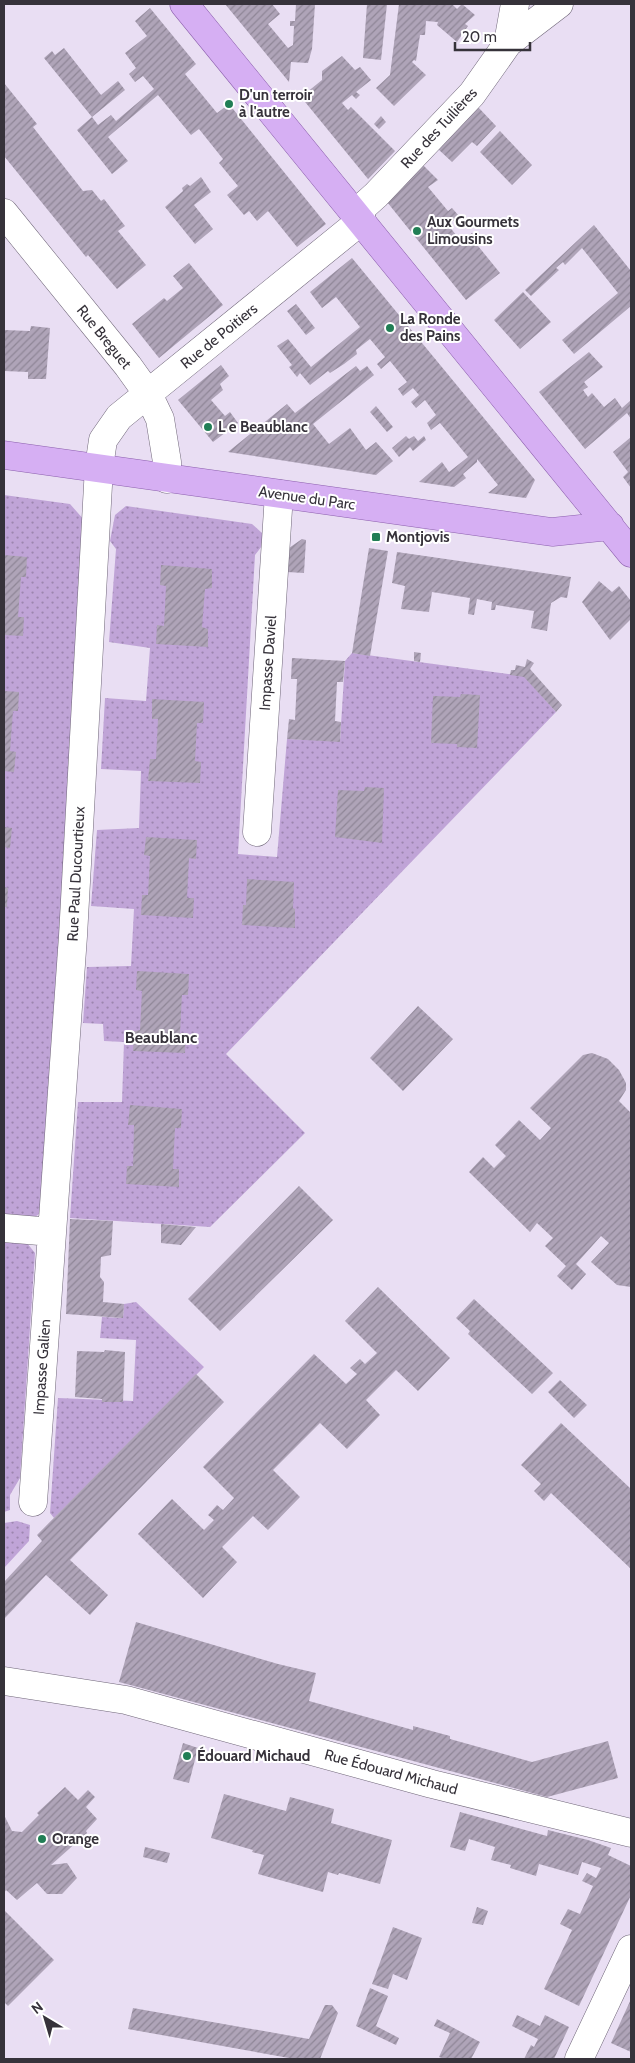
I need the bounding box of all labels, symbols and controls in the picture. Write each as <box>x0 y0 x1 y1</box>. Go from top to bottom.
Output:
scale bar <box>455 20 530 52</box>
text: 20 m <box>462 28 497 46</box>
street label: Rue des Tuilières <box>397 84 481 172</box>
place label: D'un terroir à l'autre <box>239 86 312 121</box>
marker: D'un terroir à l'autre <box>223 98 235 110</box>
place label: Aux Gourmets Limousins <box>427 213 519 248</box>
marker: Aux Gourmets Limousins <box>411 225 423 237</box>
street label: Rue de Poitiers <box>177 299 261 373</box>
street label: Rue Breguet <box>73 301 135 373</box>
place label: La Ronde des Pains <box>400 310 461 345</box>
marker: La Ronde des Pains <box>384 322 396 334</box>
place label: L e Beaublanc <box>218 418 308 436</box>
marker: L e Beaublanc <box>202 421 214 433</box>
street label: Avenue du Parc <box>258 482 357 514</box>
place label: Montjovis <box>386 528 450 546</box>
marker: Montjovis <box>370 531 382 543</box>
street label: Impasse Daviel <box>256 614 280 711</box>
street label: Rue Paul Ducourtieux <box>63 806 89 942</box>
district label: Beaublanc <box>125 1028 197 1047</box>
street label: Impasse Galien <box>30 1319 54 1415</box>
street label: Rue Édouard Michaud <box>322 1745 460 1798</box>
place label: Édouard Michaud <box>197 1746 310 1765</box>
marker: Édouard Michaud <box>181 1750 193 1762</box>
place label: Orange <box>52 1830 99 1848</box>
marker: Orange <box>36 1833 48 1845</box>
north arrow <box>20 1993 70 2043</box>
text: N <box>28 1998 46 2018</box>

